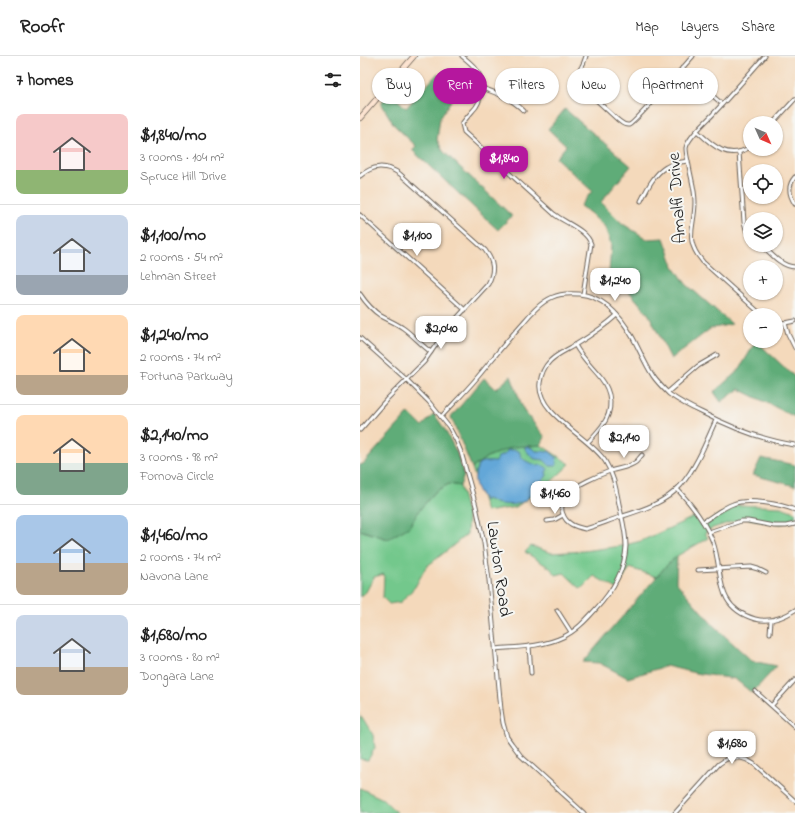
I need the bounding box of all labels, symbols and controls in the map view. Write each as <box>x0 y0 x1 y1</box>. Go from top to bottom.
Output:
text: Roofr <box>20 14 64 41</box>
text: Map <box>635 17 659 38</box>
text: Layers <box>681 17 719 38</box>
text: Share <box>741 17 775 38</box>
text: 7 homes <box>16 68 74 93</box>
chip: Buy <box>372 68 425 104</box>
chip: Rent <box>433 68 487 104</box>
chip: Filters <box>495 68 559 104</box>
chip: New <box>567 68 620 104</box>
chip: Apartment <box>628 68 718 104</box>
icon: filters <box>322 69 344 91</box>
north arrow <box>743 116 783 156</box>
map controls <box>743 116 783 348</box>
text: $1,840/mo <box>140 123 207 148</box>
icon: home <box>48 130 96 178</box>
pin: $1,840 <box>471 146 537 180</box>
text: 3 rooms · 104 m² <box>140 148 224 167</box>
text: $1,840 <box>489 149 519 168</box>
street label: Amalfi Drive <box>662 151 694 245</box>
button: locate <box>743 164 783 204</box>
text: Spruce Hill Drive <box>140 167 226 186</box>
button: layers <box>743 212 783 252</box>
text: $1,100/mo <box>140 223 206 248</box>
pin: $1,100 <box>384 223 450 257</box>
text: $1,100 <box>402 226 432 245</box>
icon: home <box>48 231 96 279</box>
text: 2 rooms · 54 m² <box>140 248 223 267</box>
button: + <box>743 260 783 300</box>
text: Lehman Street <box>140 267 216 286</box>
pin: $1,240 <box>582 268 648 302</box>
text: $1,240 <box>599 271 631 290</box>
button: − <box>743 308 783 348</box>
pin: $2,040 <box>408 316 474 350</box>
text: $2,040 <box>424 319 458 338</box>
text: $1,240/mo <box>140 323 209 348</box>
icon: home <box>48 331 96 379</box>
text: 2 rooms · 74 m² <box>140 348 221 367</box>
text: Fortuna Parkway <box>140 367 233 386</box>
text: $2,140/mo <box>140 423 209 448</box>
pin: $2,140 <box>591 425 657 459</box>
text: $2,140 <box>608 428 640 447</box>
icon: home <box>48 431 96 479</box>
text: 3 rooms · 98 m² <box>140 448 218 467</box>
text: Fornova Circle <box>140 467 214 486</box>
pin: $1,460 <box>522 481 588 515</box>
text: $1,460 <box>540 484 570 503</box>
street label: Lawton Road <box>478 520 518 618</box>
text: $1,460/mo <box>140 523 208 548</box>
icon: home <box>48 531 96 579</box>
text: 2 rooms · 74 m² <box>140 548 221 567</box>
text: Navona Lane <box>140 567 208 586</box>
text: $1,680/mo <box>140 623 207 648</box>
icon: home <box>48 631 96 679</box>
text: 3 rooms · 80 m² <box>140 648 220 667</box>
text: Dongara Lane <box>140 667 214 686</box>
pin: $1,680 <box>699 731 765 765</box>
text: $1,680 <box>717 734 747 753</box>

